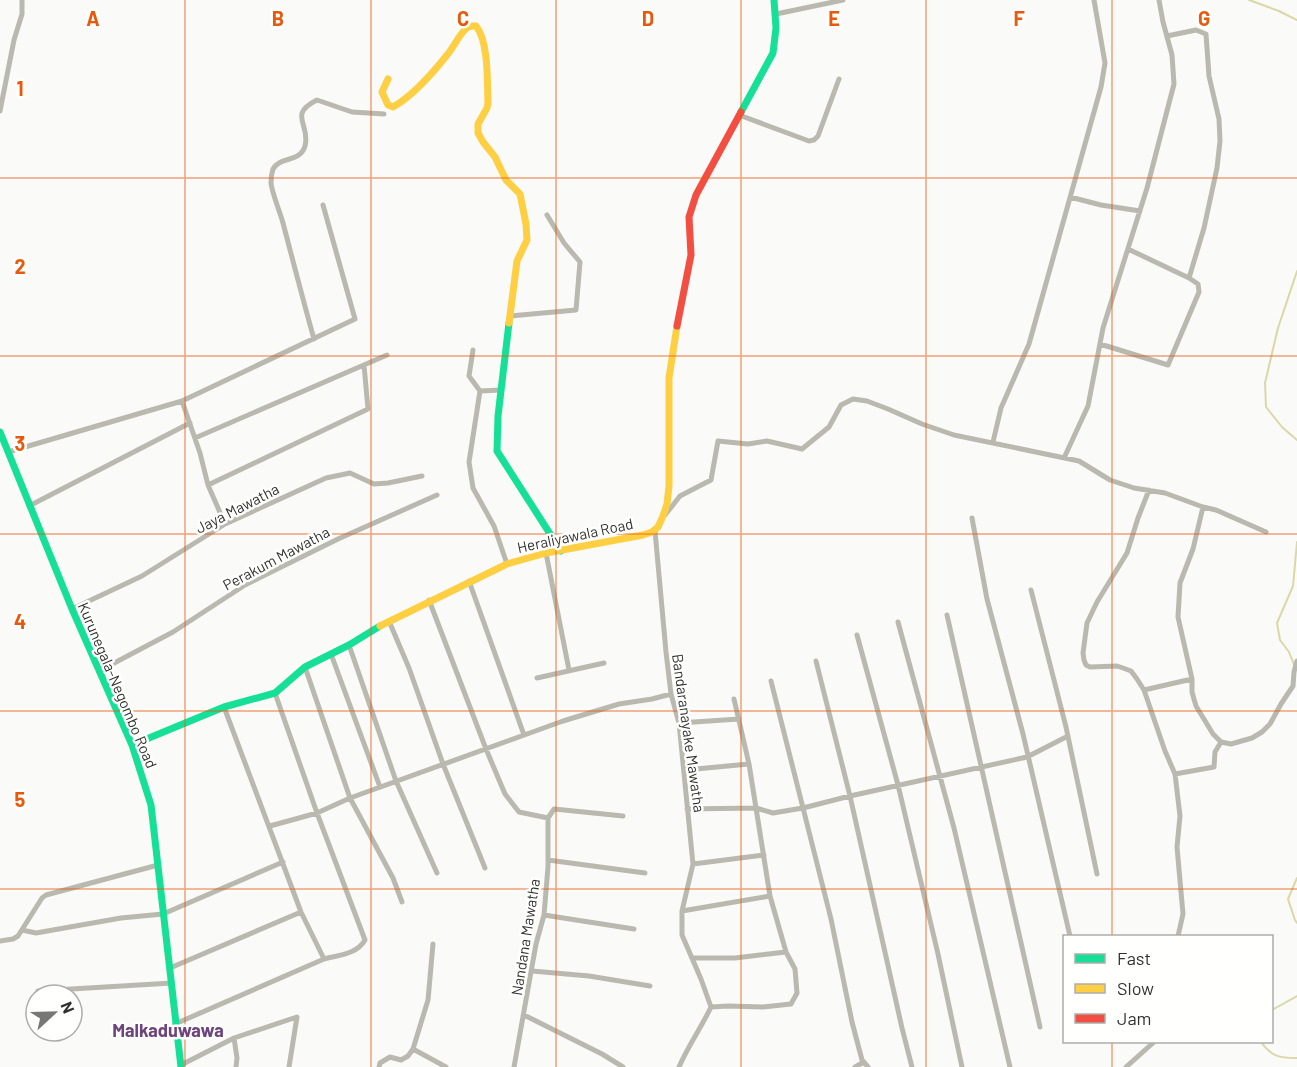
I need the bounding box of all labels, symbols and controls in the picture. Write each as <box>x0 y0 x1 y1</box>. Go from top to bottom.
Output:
text: A <box>86 6 100 30</box>
text: B <box>272 6 284 30</box>
text: C <box>457 6 469 30</box>
text: D <box>642 6 654 30</box>
text: E <box>828 6 840 30</box>
text: F <box>1013 6 1025 30</box>
text: G <box>1198 6 1210 30</box>
text: 1 <box>16 76 24 100</box>
text: 2 <box>14 254 26 278</box>
text: 3 <box>15 431 25 455</box>
street label: Jaya Mawatha <box>192 479 282 537</box>
street label: Heraliyawala Road <box>515 514 635 556</box>
street label: Perakum Mawatha <box>219 522 333 594</box>
street label: Kurunegala-Negombo Road <box>75 599 161 771</box>
text: 4 <box>14 609 26 633</box>
street label: Bandaranayake Mawatha <box>669 653 709 813</box>
text: 5 <box>15 787 26 811</box>
street label: Nandana Mawatha <box>507 877 543 997</box>
legend <box>1063 935 1273 1043</box>
text: Fast <box>1117 947 1151 969</box>
text: Slow <box>1117 977 1154 999</box>
north arrow <box>24 983 84 1043</box>
text: N <box>58 999 79 1016</box>
text: Jam <box>1117 1007 1151 1029</box>
district label: Malkaduwawa <box>112 1019 224 1041</box>

